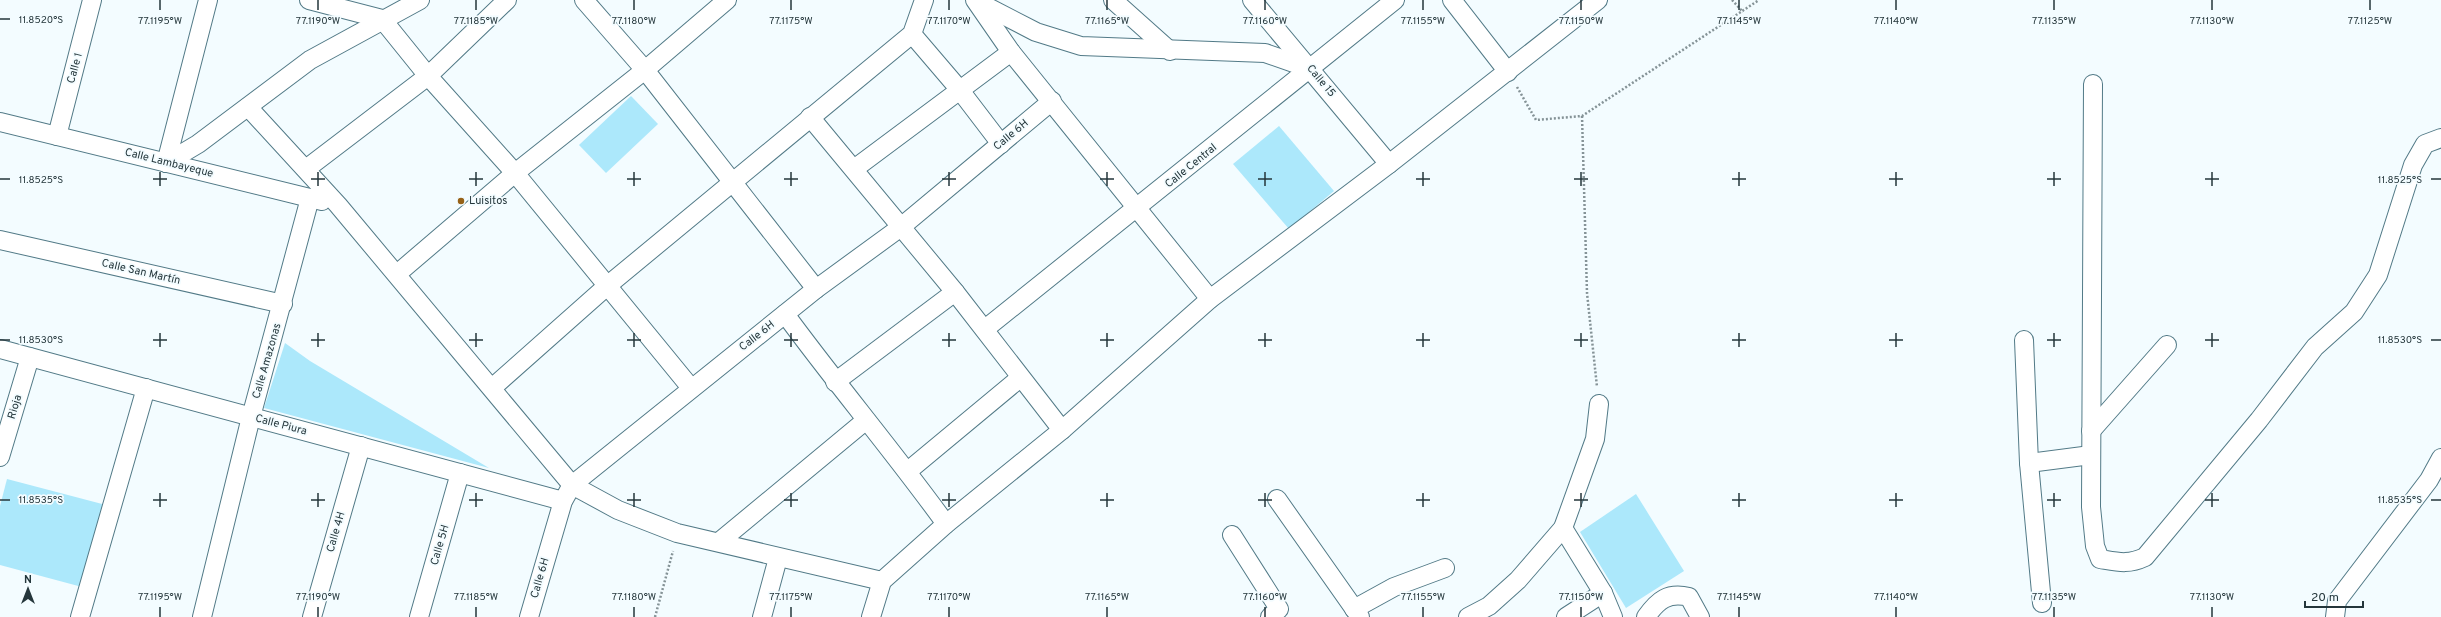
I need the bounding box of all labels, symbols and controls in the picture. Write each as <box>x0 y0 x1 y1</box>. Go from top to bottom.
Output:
text: 11.8520°S <box>19 14 63 27</box>
text: 77.1195°W <box>138 15 182 28</box>
text: 77.1190°W <box>296 15 340 28</box>
text: 77.1185°W <box>454 15 498 28</box>
text: 77.1180°W <box>612 15 656 28</box>
text: 77.1175°W <box>769 15 813 28</box>
text: 77.1170°W <box>927 15 971 28</box>
text: 77.1165°W <box>1085 15 1129 28</box>
text: 77.1160°W <box>1243 15 1287 28</box>
text: 77.1155°W <box>1401 15 1445 28</box>
text: 77.1150°W <box>1559 15 1603 28</box>
text: 77.1145°W <box>1717 15 1761 28</box>
text: 77.1140°W <box>1874 15 1918 28</box>
text: 77.1135°W <box>2032 15 2076 28</box>
text: 77.1130°W <box>2190 15 2234 28</box>
text: 77.1125°W <box>2348 15 2392 28</box>
street label: Calle 1 <box>64 51 86 85</box>
street label: Calle 15 <box>1303 62 1339 100</box>
street label: Calle 6H <box>991 116 1031 154</box>
street label: Calle Central <box>1162 141 1220 191</box>
street label: Calle Lambayeque <box>123 145 215 181</box>
text: 11.8525°S <box>19 174 63 187</box>
text: 11.8525°S <box>2378 174 2422 187</box>
place label: Luisitos <box>469 194 507 208</box>
marker: Luisitos <box>456 196 466 206</box>
street label: Calle San Martín <box>100 256 182 288</box>
street label: Calle 6H <box>736 318 778 354</box>
street label: Calle Amazonas <box>250 322 284 400</box>
text: 11.8530°S <box>19 334 63 347</box>
text: 11.8530°S <box>2378 334 2422 347</box>
street label: Rioja <box>5 393 25 421</box>
street label: Calle Piura <box>254 411 309 439</box>
text: 11.8535°S <box>19 494 63 507</box>
text: 11.8535°S <box>2378 494 2422 507</box>
street label: Calle 4H <box>324 510 348 554</box>
street label: Calle 5H <box>428 523 452 567</box>
street label: Calle 6H <box>528 556 552 600</box>
north arrow <box>8 569 48 609</box>
text: N <box>24 573 32 587</box>
scale bar <box>2305 583 2363 609</box>
text: 20 m <box>2311 590 2339 606</box>
text: 77.1195°W <box>138 591 182 604</box>
text: 77.1190°W <box>296 591 340 604</box>
text: 77.1185°W <box>454 591 498 604</box>
text: 77.1180°W <box>612 591 656 604</box>
text: 77.1175°W <box>769 591 813 604</box>
text: 77.1170°W <box>927 591 971 604</box>
text: 77.1165°W <box>1085 591 1129 604</box>
text: 77.1160°W <box>1243 591 1287 604</box>
text: 77.1155°W <box>1401 591 1445 604</box>
text: 77.1150°W <box>1559 591 1603 604</box>
text: 77.1145°W <box>1717 591 1761 604</box>
text: 77.1140°W <box>1874 591 1918 604</box>
text: 77.1135°W <box>2032 591 2076 604</box>
text: 77.1130°W <box>2190 591 2234 604</box>

